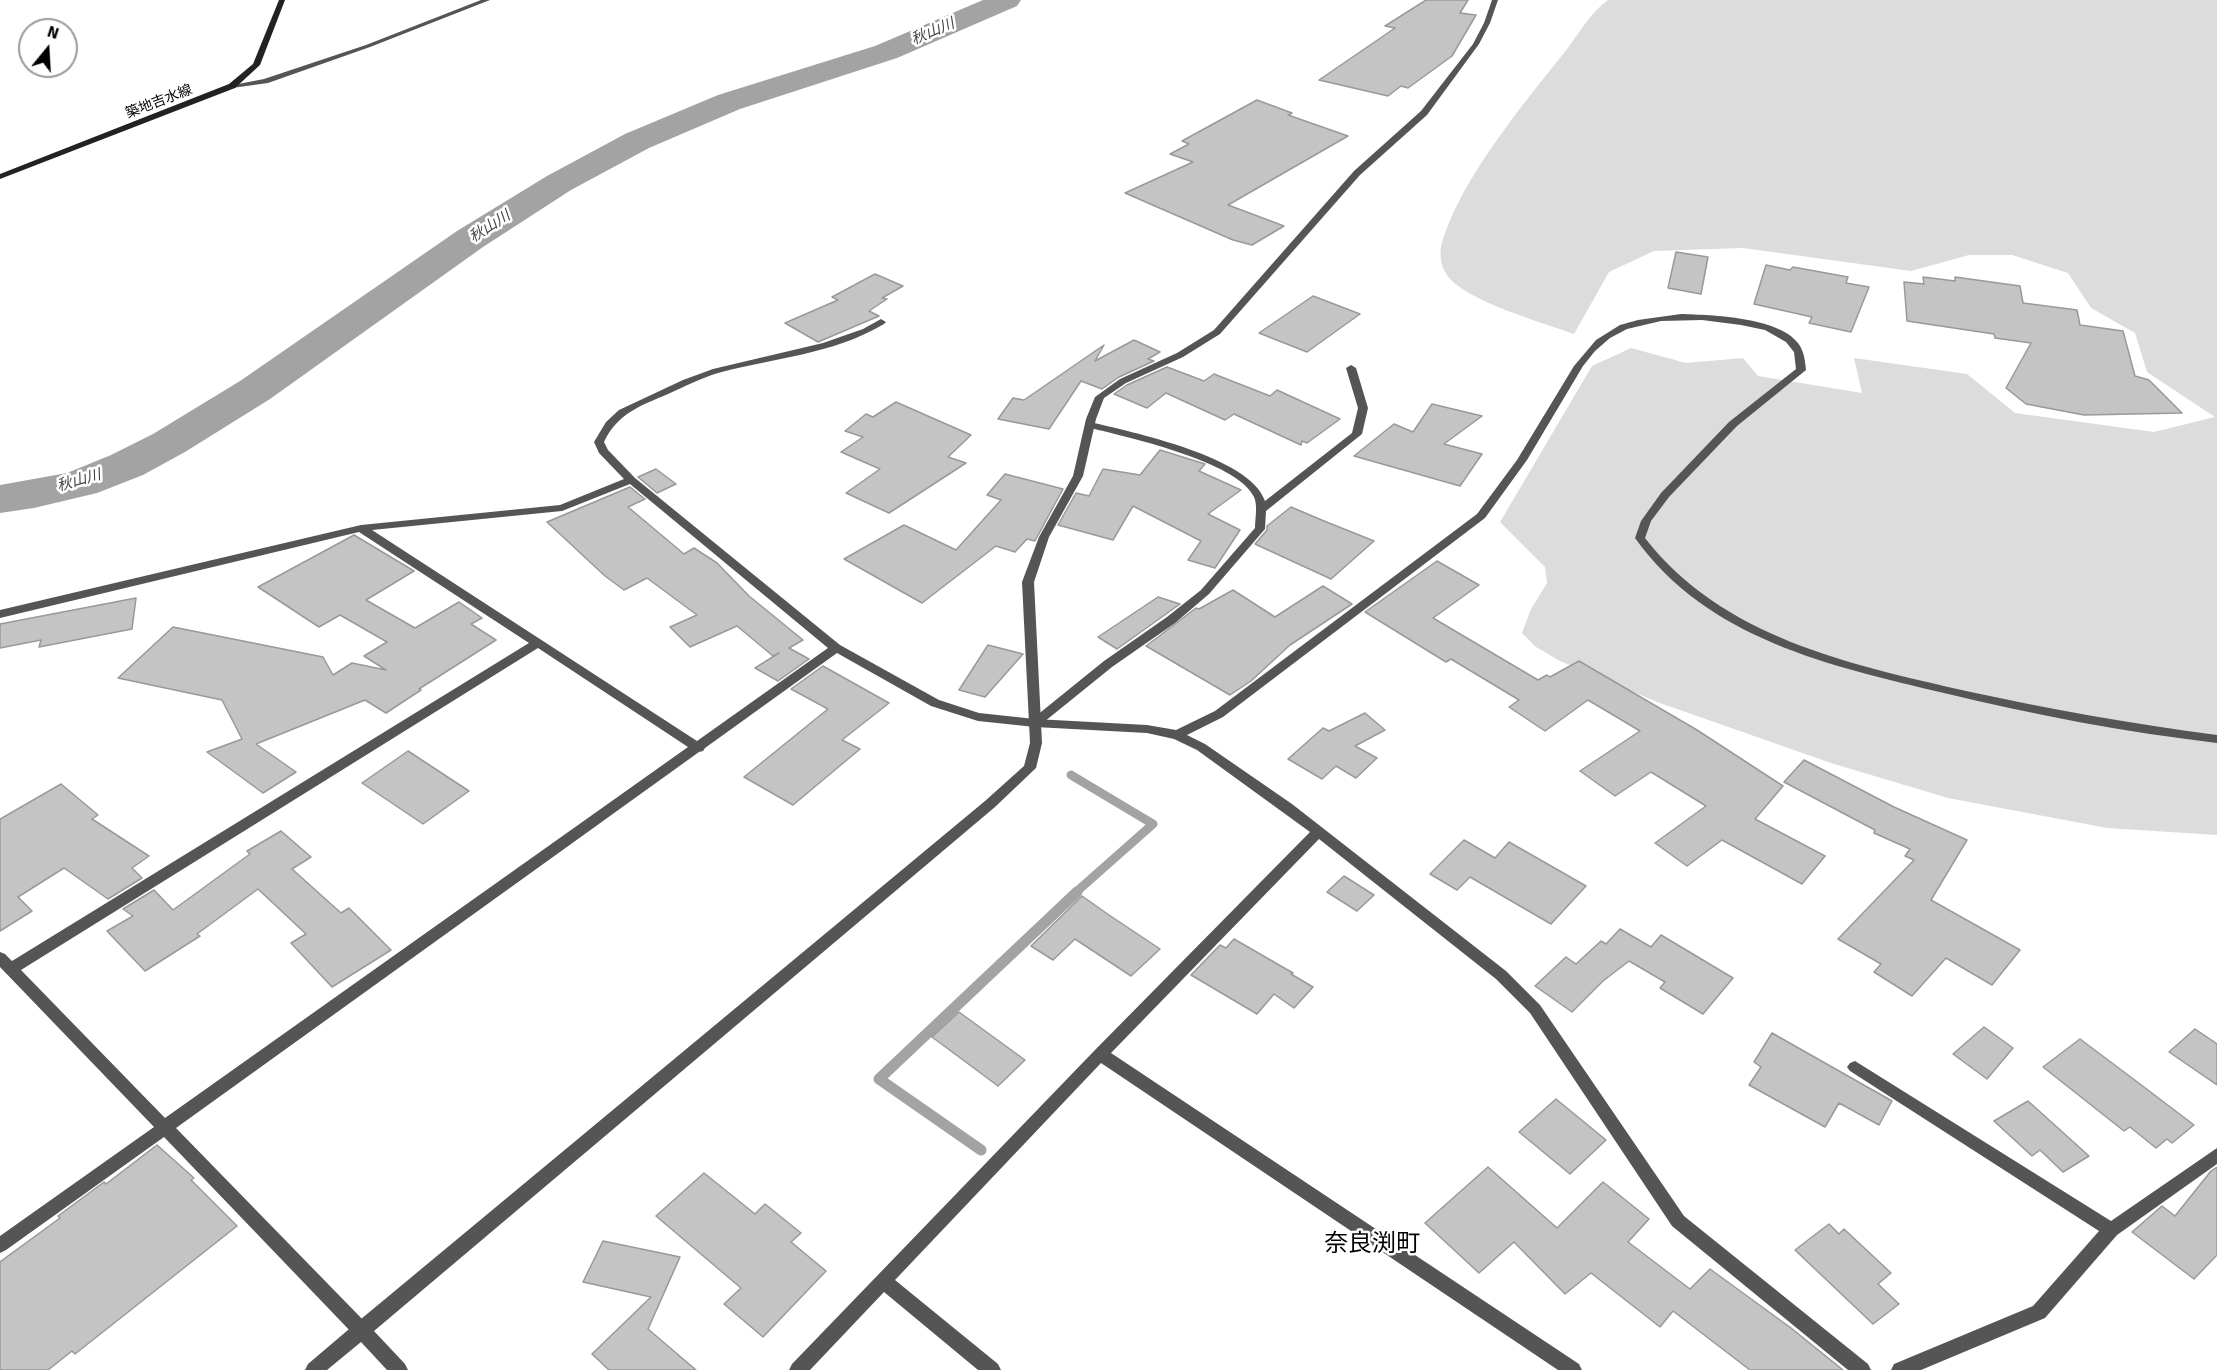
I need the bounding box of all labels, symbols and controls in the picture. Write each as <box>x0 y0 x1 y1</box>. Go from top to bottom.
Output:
water label: 秋山川 <box>909 15 957 49</box>
north arrow <box>18 18 78 78</box>
text: N <box>45 22 61 44</box>
street label: 築地吉水線 <box>123 82 195 122</box>
water label: 秋山川 <box>466 207 514 247</box>
water label: 秋山川 <box>55 466 103 496</box>
district label: 奈良渕町 <box>1324 1231 1420 1259</box>

